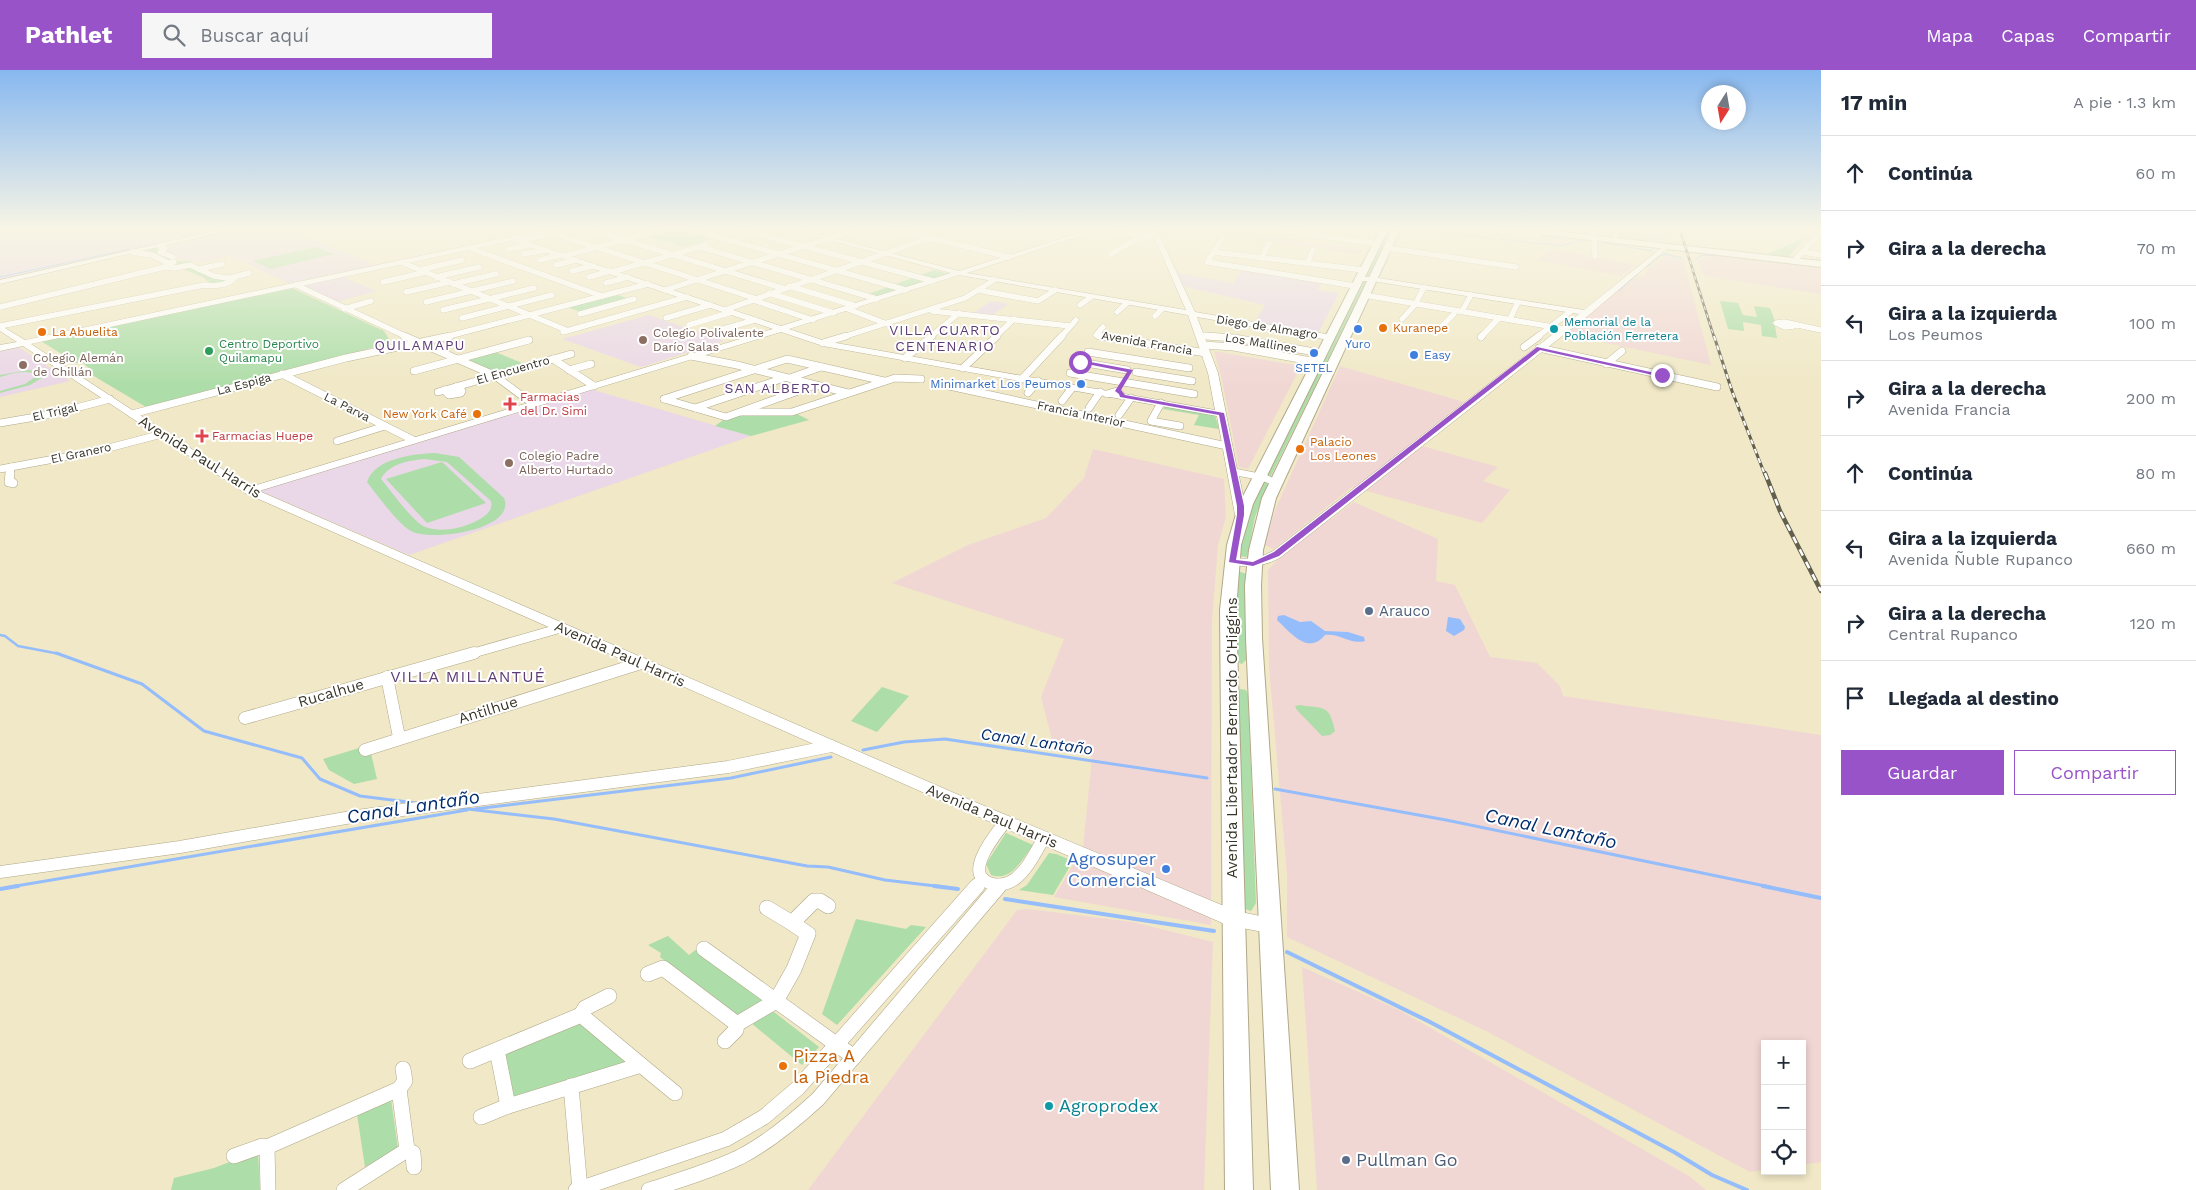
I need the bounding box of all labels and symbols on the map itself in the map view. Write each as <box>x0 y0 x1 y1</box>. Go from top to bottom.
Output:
north arrow <box>1701 85 1746 130</box>
street label: Diego de Almagro <box>1215 312 1319 342</box>
place label: Memorial de la Población Ferretera <box>1564 315 1679 343</box>
place label: Kuranepe <box>1393 321 1448 335</box>
district label: VILLA CUARTO CENTENARIO <box>889 322 1001 354</box>
marker: Kuranepe <box>1377 322 1389 334</box>
marker: Yuro <box>1352 323 1364 335</box>
marker: Memorial de la Población Ferretera <box>1548 323 1560 335</box>
place label: La Abuelita <box>52 325 118 339</box>
marker: La Abuelita <box>36 326 48 338</box>
place label: Colegio Polivalente Darío Salas <box>653 326 764 354</box>
street label: Avenida Francia <box>1101 328 1194 358</box>
street label: Los Mallines <box>1224 330 1298 356</box>
marker: Colegio Polivalente Darío Salas <box>637 334 649 346</box>
place label: Centro Deportivo Quilamapu <box>219 337 319 365</box>
district label: QUILAMAPU <box>375 337 465 353</box>
place label: Yuro <box>1345 337 1371 351</box>
marker: Centro Deportivo Quilamapu <box>203 345 215 357</box>
marker: SETEL <box>1308 347 1320 359</box>
place label: Easy <box>1424 348 1451 362</box>
marker: Easy <box>1408 349 1420 361</box>
place label: Colegio Alemán de Chillán <box>33 351 124 379</box>
route start <box>1069 351 1092 374</box>
street label: El Encuentro <box>475 353 551 387</box>
marker: Colegio Alemán de Chillán <box>17 359 29 371</box>
place label: SETEL <box>1295 361 1333 375</box>
route end <box>1651 364 1674 387</box>
street label: La Espiga <box>215 370 273 398</box>
place label: Minimarket Los Peumos <box>930 377 1071 391</box>
marker: Minimarket Los Peumos <box>1075 378 1087 390</box>
district label: SAN ALBERTO <box>725 380 831 396</box>
street label: La Parva <box>322 389 372 425</box>
place label: Farmacias del Dr. Simi <box>520 390 587 418</box>
marker: Farmacias del Dr. Simi <box>504 398 516 410</box>
street label: Francia Interior <box>1036 398 1126 430</box>
street label: El Trigal <box>31 400 79 424</box>
place label: New York Café <box>383 407 467 421</box>
marker: New York Café <box>471 408 483 420</box>
street label: Avenida Paul Harris <box>135 412 265 502</box>
place label: Farmacias Huepe <box>212 429 313 443</box>
marker: Farmacias Huepe <box>196 430 208 442</box>
place label: Palacio Los Leones <box>1310 435 1376 463</box>
street label: El Granero <box>49 440 113 466</box>
marker: Palacio Los Leones <box>1294 443 1306 455</box>
place label: Colegio Padre Alberto Hurtado <box>519 449 613 477</box>
marker: Colegio Padre Alberto Hurtado <box>503 457 515 469</box>
street label: Avenida Libertador Bernardo O'Higgins <box>1223 597 1241 879</box>
place label: Arauco <box>1379 602 1430 620</box>
marker: Arauco <box>1363 605 1375 617</box>
street label: Avenida Paul Harris <box>552 617 688 691</box>
district label: VILLA MILLANTUÉ <box>390 667 546 686</box>
street label: Rucalhue <box>296 675 366 711</box>
street label: Antilhue <box>456 692 520 728</box>
water label: Canal Lantaño <box>979 724 1094 759</box>
street label: Avenida Paul Harris <box>923 780 1061 852</box>
water label: Canal Lantaño <box>345 785 481 828</box>
water label: Canal Lantaño <box>1483 803 1619 854</box>
place label: Agrosuper Comercial <box>1067 848 1156 890</box>
marker: Agrosuper Comercial <box>1160 863 1172 875</box>
place label: Pizza A la Piedra <box>793 1045 869 1087</box>
marker: Pizza A la Piedra <box>777 1060 789 1072</box>
place label: Agroprodex <box>1059 1095 1158 1116</box>
marker: Agroprodex <box>1043 1100 1055 1112</box>
place label: Pullman Go <box>1356 1149 1458 1170</box>
marker: Pullman Go <box>1340 1154 1352 1166</box>

